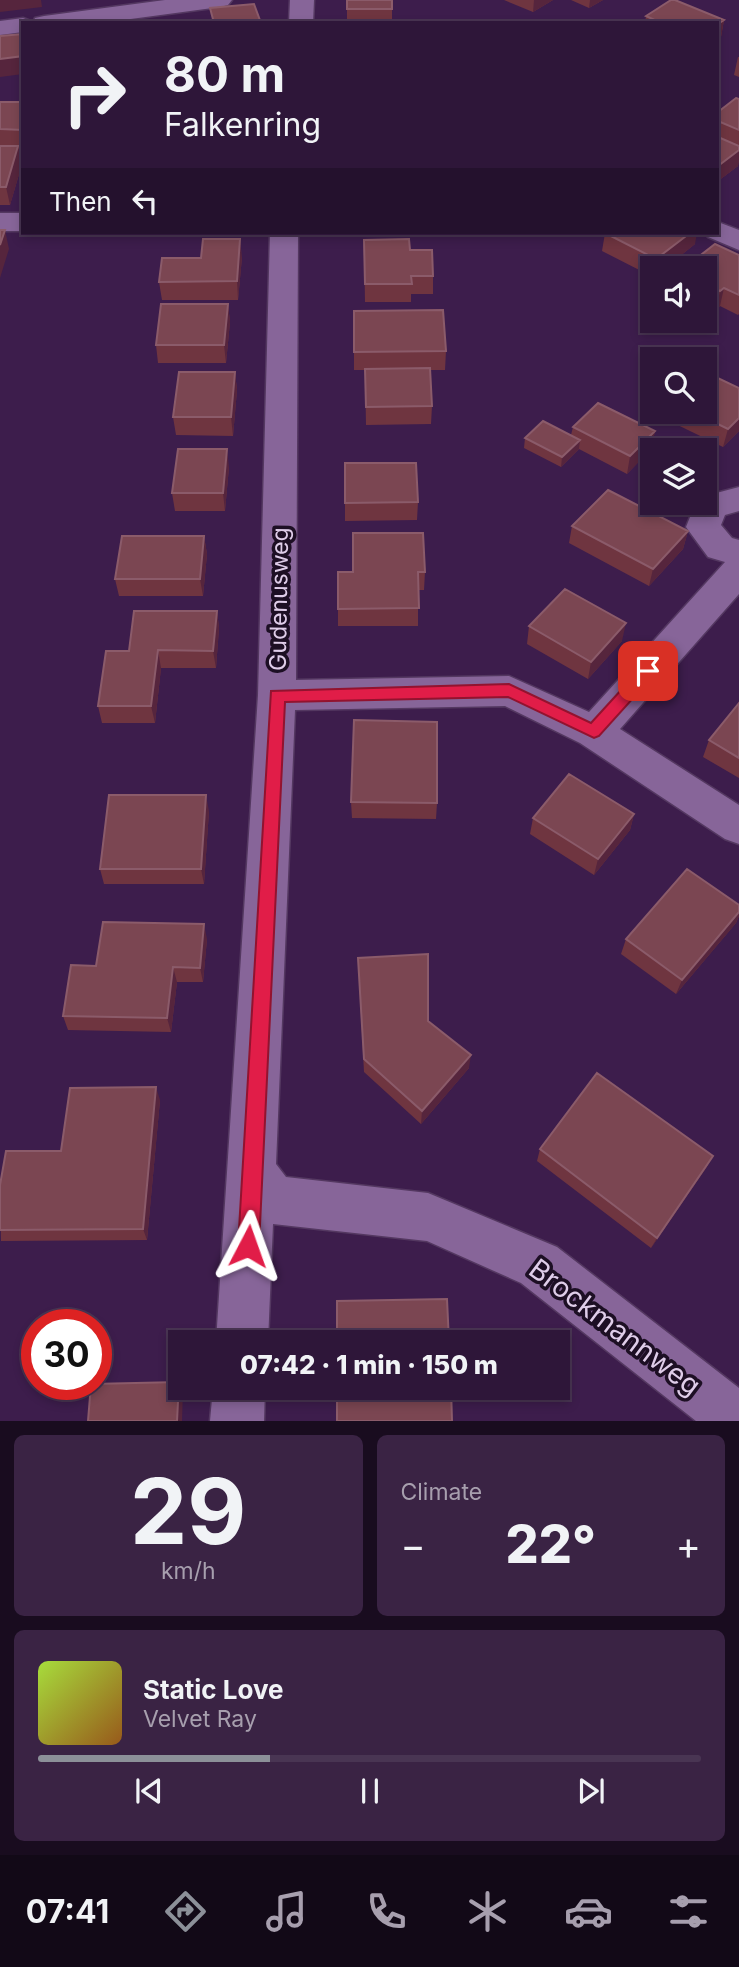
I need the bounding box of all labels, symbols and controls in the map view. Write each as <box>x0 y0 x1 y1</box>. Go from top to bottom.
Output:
text: 80 m <box>164 45 285 104</box>
icon: right <box>49 49 140 140</box>
text: Falkenring <box>164 105 321 144</box>
icon: left <box>126 182 164 220</box>
text: Then <box>49 186 112 217</box>
map controls <box>640 256 717 515</box>
button: sound <box>640 256 717 333</box>
button: search <box>640 347 717 424</box>
button: layers <box>640 438 717 515</box>
street label: Gudenusweg <box>264 527 294 671</box>
pin <box>618 641 678 701</box>
icon: arrive <box>629 652 667 690</box>
position arrow <box>211 1209 285 1283</box>
street label: Brockmannweg <box>523 1251 707 1403</box>
speed limit sign: 30 <box>21 1309 112 1400</box>
text: 07:42 · 1 min · 150 m <box>240 1349 498 1380</box>
text: 29 <box>130 1456 246 1566</box>
text: Climate <box>401 1478 482 1506</box>
text: 22° <box>506 1513 596 1576</box>
text: − <box>401 1522 426 1568</box>
text: + <box>676 1522 701 1568</box>
text: km/h <box>161 1557 216 1585</box>
text: Static Love <box>143 1674 284 1705</box>
text: Velvet Ray <box>143 1705 257 1733</box>
icon: previous <box>130 1772 168 1810</box>
icon: pause <box>351 1772 389 1810</box>
icon: next <box>572 1772 610 1810</box>
icon: directions <box>161 1887 210 1936</box>
icon: music <box>262 1887 311 1936</box>
icon: phone <box>362 1887 411 1936</box>
icon: climate <box>463 1887 512 1936</box>
icon: car <box>564 1887 613 1936</box>
icon: filters <box>664 1887 713 1936</box>
text: 07:41 <box>26 1892 109 1931</box>

